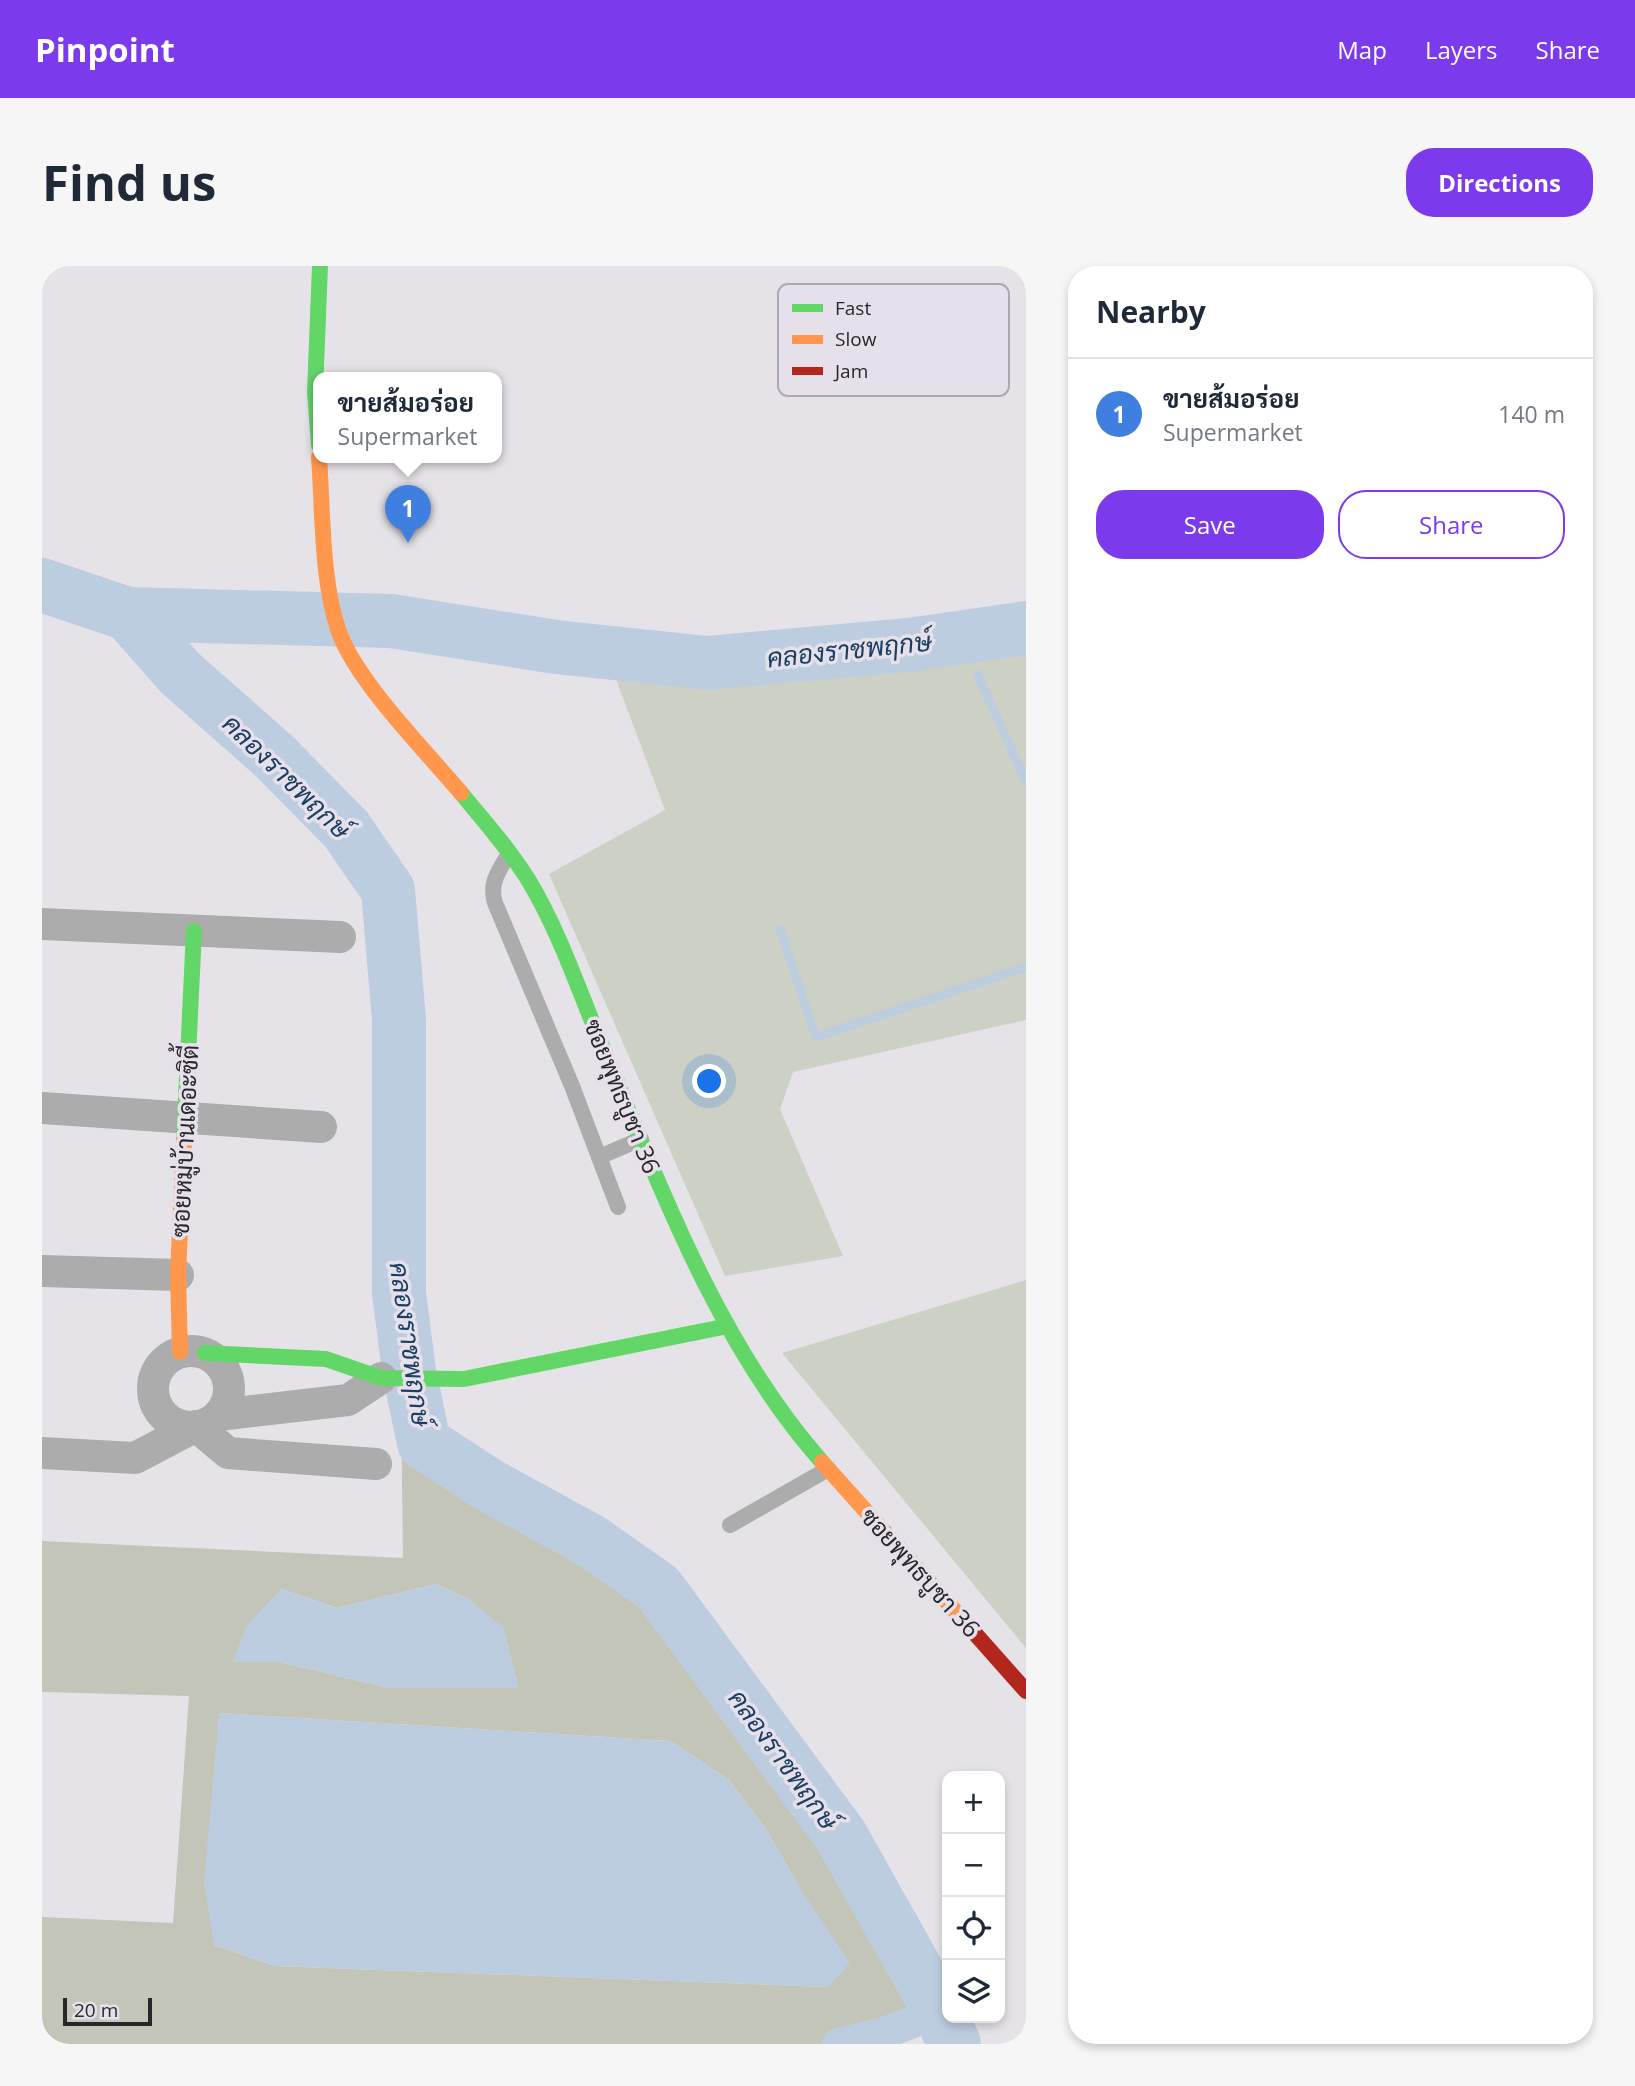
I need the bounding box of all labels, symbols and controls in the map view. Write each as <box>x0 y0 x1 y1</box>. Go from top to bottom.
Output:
text: Pinpoint <box>35 27 175 72</box>
text: Map <box>1337 33 1387 66</box>
text: Layers <box>1425 33 1498 66</box>
text: Share <box>1536 33 1600 66</box>
button: Directions <box>1406 148 1593 217</box>
text: Find us <box>42 149 216 215</box>
legend <box>778 284 1009 396</box>
text: Nearby <box>1096 291 1206 332</box>
text: Fast <box>835 295 871 321</box>
text: Slow <box>835 326 877 352</box>
text: Jam <box>833 358 868 384</box>
popup <box>313 372 502 463</box>
text: ขายส้มอร่อย <box>1163 380 1299 416</box>
text: ขายส้มอร่อย <box>338 384 474 420</box>
text: 1 <box>1112 398 1126 430</box>
text: 140 m <box>1498 398 1565 430</box>
text: Supermarket <box>1163 416 1303 448</box>
text: Supermarket <box>338 420 477 452</box>
pin: 1 <box>385 485 431 543</box>
button: Save <box>1096 490 1324 559</box>
button: Share <box>1338 490 1565 559</box>
water label: คลองราชพฤกษ์ <box>765 622 937 676</box>
water label: คลองราชพฤกษ์ <box>215 706 362 849</box>
street label: ซอยพุทธบูชา 36 <box>575 1014 669 1179</box>
street label: ซอยหมู่บ้านเดอะซิตี้ <box>158 1042 208 1238</box>
your location <box>692 1064 726 1098</box>
water label: คลองราชพฤกษ์ <box>382 1260 441 1432</box>
street label: ซอยพุทธบูชา 36 <box>852 1500 988 1645</box>
water label: คลองราชพฤกษ์ <box>721 1682 849 1839</box>
map controls <box>942 1771 1005 2023</box>
button: + <box>942 1771 1005 1834</box>
button: − <box>942 1834 1005 1897</box>
button: locate <box>942 1897 1005 1960</box>
button: layers <box>942 1960 1005 2023</box>
scale bar <box>63 1995 152 2027</box>
text: 20 m <box>74 1997 118 2023</box>

